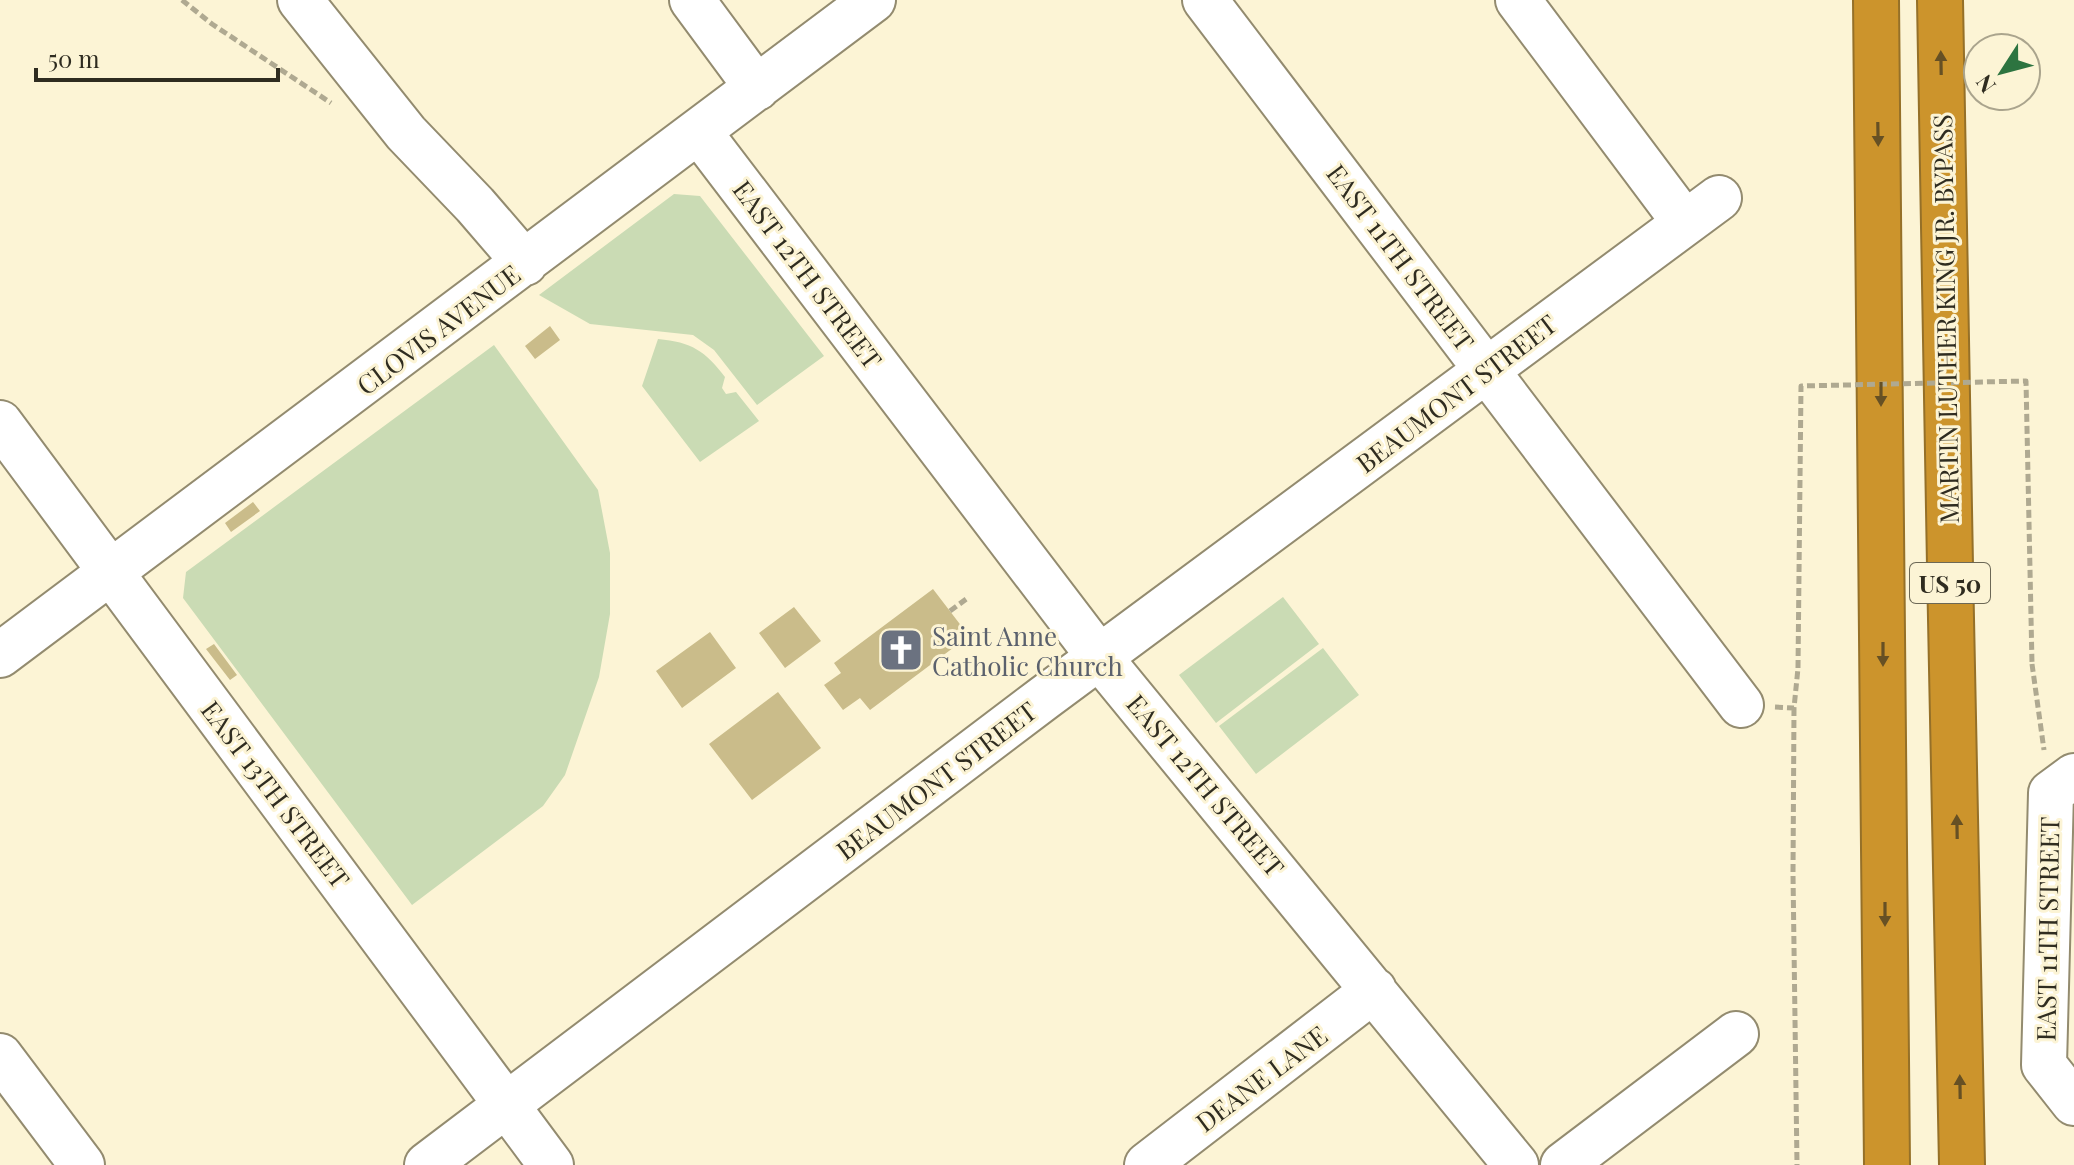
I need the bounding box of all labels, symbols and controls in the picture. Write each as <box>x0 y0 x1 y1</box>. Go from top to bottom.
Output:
scale bar <box>36 32 278 82</box>
north arrow <box>1962 32 2042 112</box>
text: 50 m <box>48 42 100 74</box>
one-way arrow <box>1935 50 1947 75</box>
text: N <box>1968 69 2002 100</box>
street label: MARTIN LUTHER KING JR. BYPASS <box>1924 114 1966 524</box>
one-way arrow <box>1872 122 1884 147</box>
street label: EAST 11TH STREET <box>1319 157 1483 357</box>
street label: EAST 12TH STREET <box>726 173 890 375</box>
street label: CLOVIS AVENUE <box>349 256 527 402</box>
street label: BEAUMONT STREET <box>1349 306 1563 480</box>
one-way arrow <box>1874 382 1887 407</box>
road number: US 50 <box>1910 563 1990 603</box>
place label: Saint Anne Catholic Church <box>932 618 1123 683</box>
church icon: Saint Anne Catholic Church <box>877 626 925 674</box>
one-way arrow <box>1877 642 1889 667</box>
street label: EAST 12TH STREET <box>1119 687 1293 883</box>
street label: EAST 13TH STREET <box>194 693 358 895</box>
street label: BEAUMONT STREET <box>829 693 1043 867</box>
one-way arrow <box>1950 814 1963 839</box>
street label: EAST 11TH STREET <box>2028 816 2066 1042</box>
one-way arrow <box>1879 902 1891 927</box>
street label: DEANE LANE <box>1188 1017 1334 1139</box>
one-way arrow <box>1954 1074 1967 1099</box>

